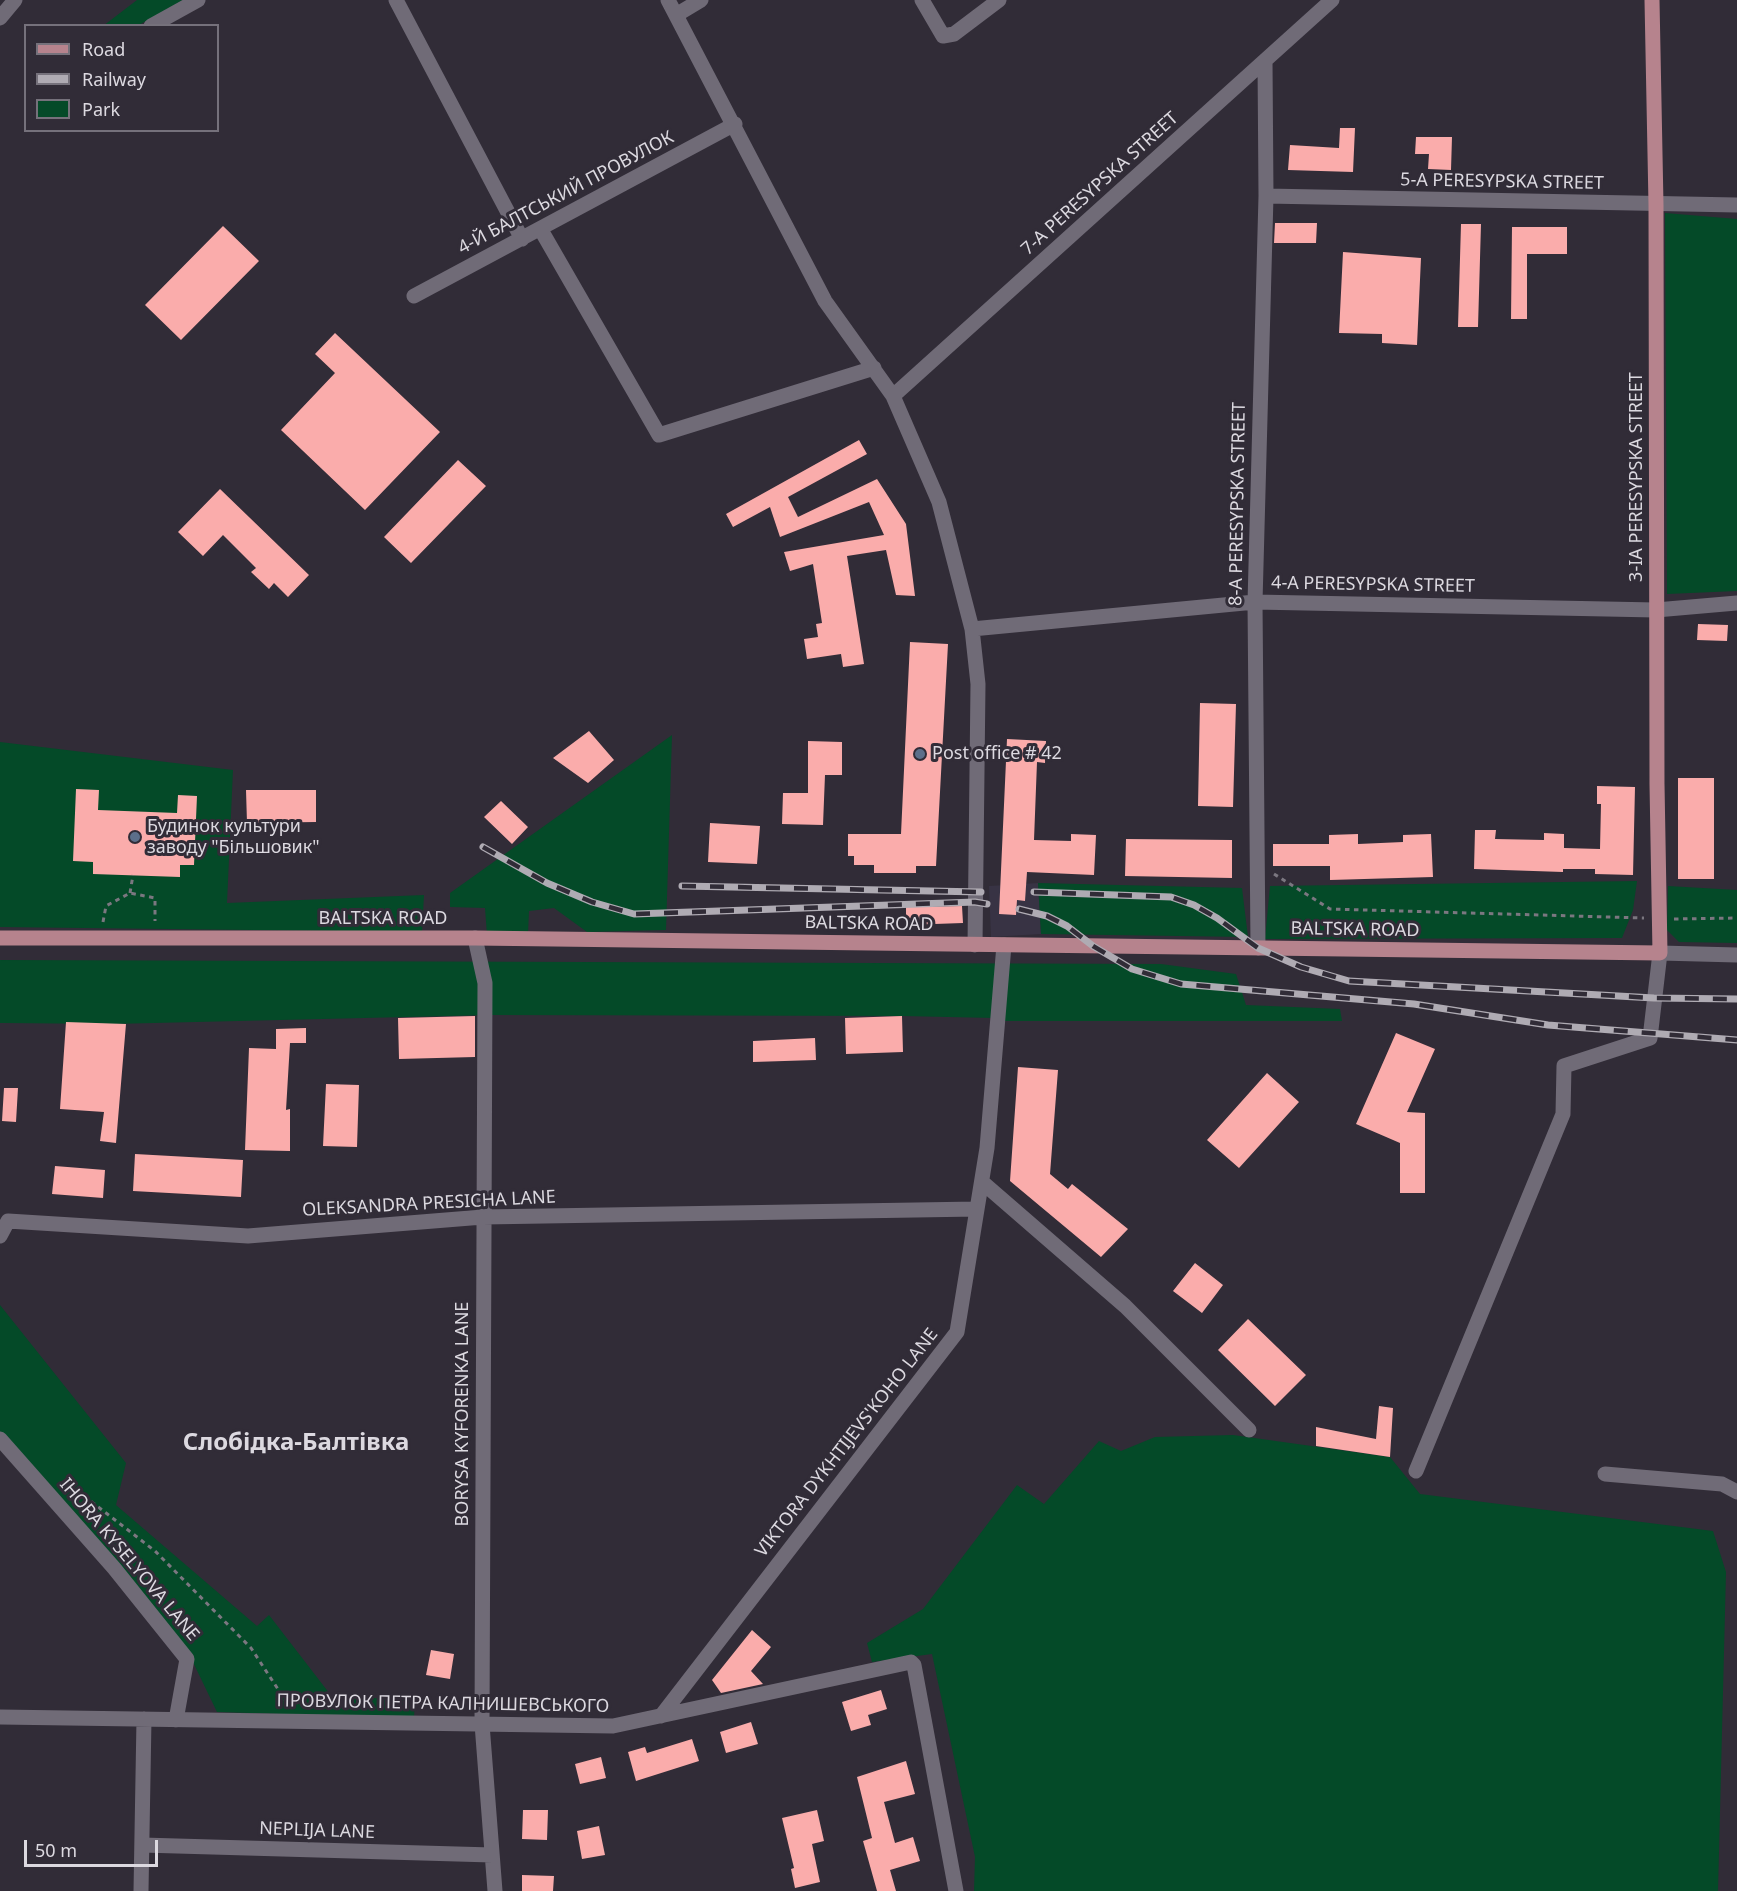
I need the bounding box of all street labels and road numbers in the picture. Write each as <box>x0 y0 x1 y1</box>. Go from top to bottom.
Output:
street label: 7-A PERESYPSKA STREET <box>1017 108 1183 260</box>
street label: 4-Й БАЛТСЬКИЙ ПРОВУЛОК <box>454 127 678 259</box>
street label: 5-A PERESYPSKA STREET <box>1400 169 1604 195</box>
street label: 3-IA PERESYPSKA STREET <box>1626 372 1648 582</box>
street label: 8-A PERESYPSKA STREET <box>1225 402 1251 606</box>
street label: 4-A PERESYPSKA STREET <box>1271 572 1475 598</box>
street label: BALTSKA ROAD <box>318 908 448 930</box>
street label: BALTSKA ROAD <box>804 912 934 936</box>
street label: BALTSKA ROAD <box>1290 918 1420 942</box>
street label: OLEKSANDRA PRESICHA LANE <box>302 1187 556 1221</box>
street label: BORYSA KYFORENKA LANE <box>452 1302 474 1526</box>
street label: VIKTORA DYKHTIJEVS'KOHO LANE <box>751 1324 943 1562</box>
street label: IHORA KYSELYOVA LANE <box>55 1474 203 1646</box>
street label: ПРОВУЛОК ПЕТРА КАЛНИШЕВСЬКОГО <box>277 1690 609 1718</box>
street label: NEPLIJA LANE <box>259 1818 375 1844</box>

